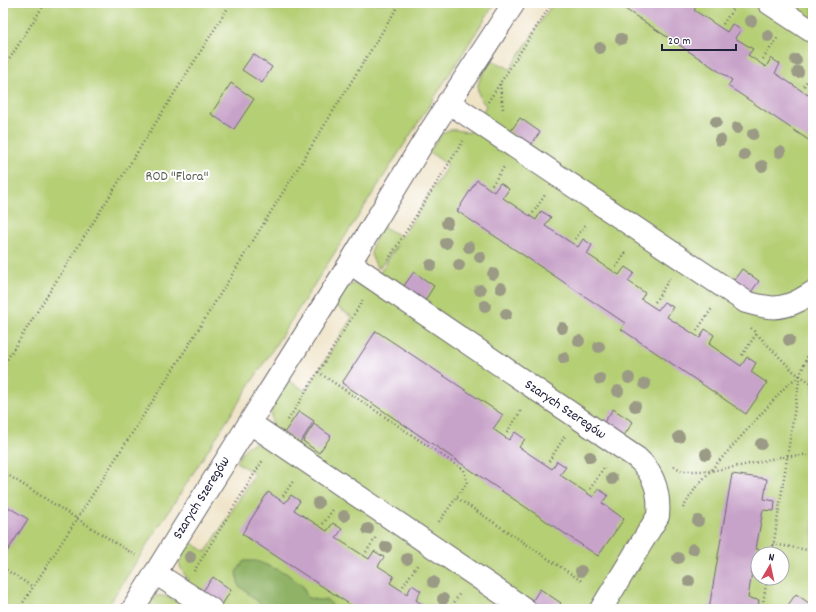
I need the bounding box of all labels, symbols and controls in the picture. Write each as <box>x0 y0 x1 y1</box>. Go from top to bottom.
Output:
scale bar <box>662 26 736 52</box>
text: 20 m <box>668 33 691 50</box>
park label: ROD "Flora" <box>146 167 208 187</box>
street label: Szarych Szeregów <box>520 375 610 445</box>
street label: Szarych Szeregów <box>168 453 236 543</box>
north arrow <box>750 546 790 586</box>
text: N <box>767 550 776 567</box>

